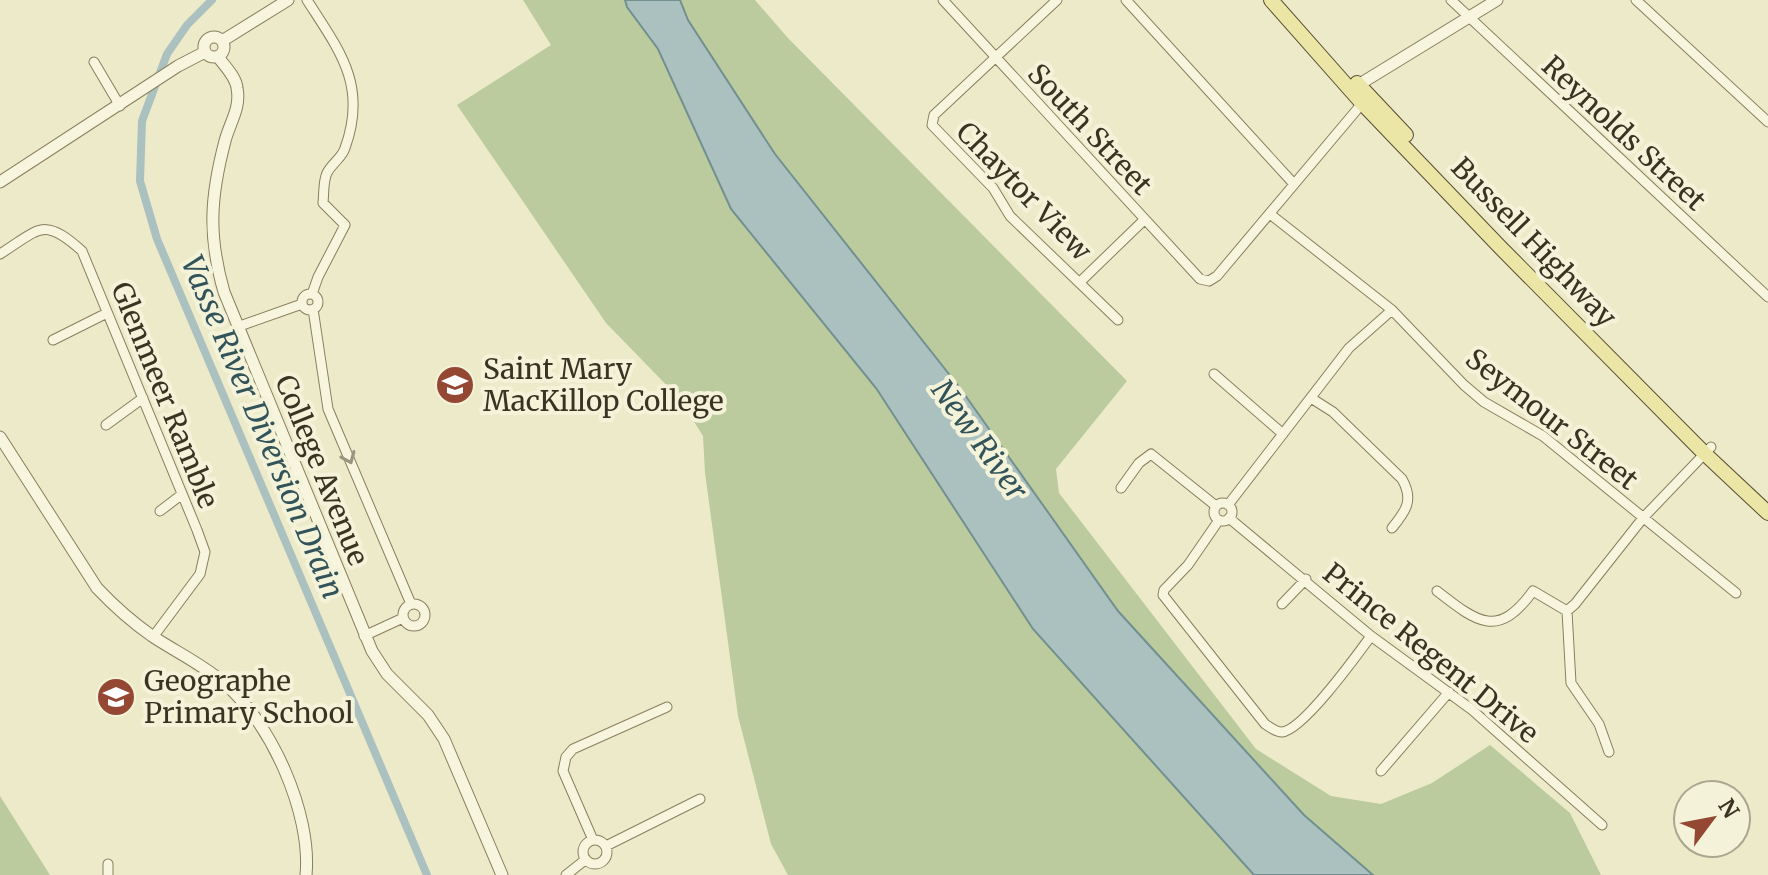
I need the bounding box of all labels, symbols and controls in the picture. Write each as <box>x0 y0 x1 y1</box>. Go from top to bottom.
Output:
street label: Reynolds Street <box>1535 48 1714 218</box>
street label: South Street <box>1020 56 1160 202</box>
street label: Chaytor View <box>949 114 1100 268</box>
street label: Bussell Highway <box>1444 150 1625 335</box>
water label: Vasse River Diversion Drain <box>173 249 353 604</box>
street label: Glenmeer Ramble <box>103 277 227 513</box>
street label: Seymour Street <box>1459 341 1645 498</box>
place label: Saint Mary MacKillop College <box>483 351 724 419</box>
school or university icon: Saint Mary MacKillop College <box>434 364 476 406</box>
street label: College Avenue <box>267 369 377 571</box>
water label: New River <box>924 372 1037 508</box>
one-way arrow <box>340 450 356 464</box>
street label: Prince Regent Drive <box>1316 555 1546 751</box>
place label: Geographe Primary School <box>144 663 354 731</box>
school or university icon: Geographe Primary School <box>95 676 137 718</box>
north arrow <box>1672 779 1752 859</box>
text: N <box>1712 794 1746 824</box>

